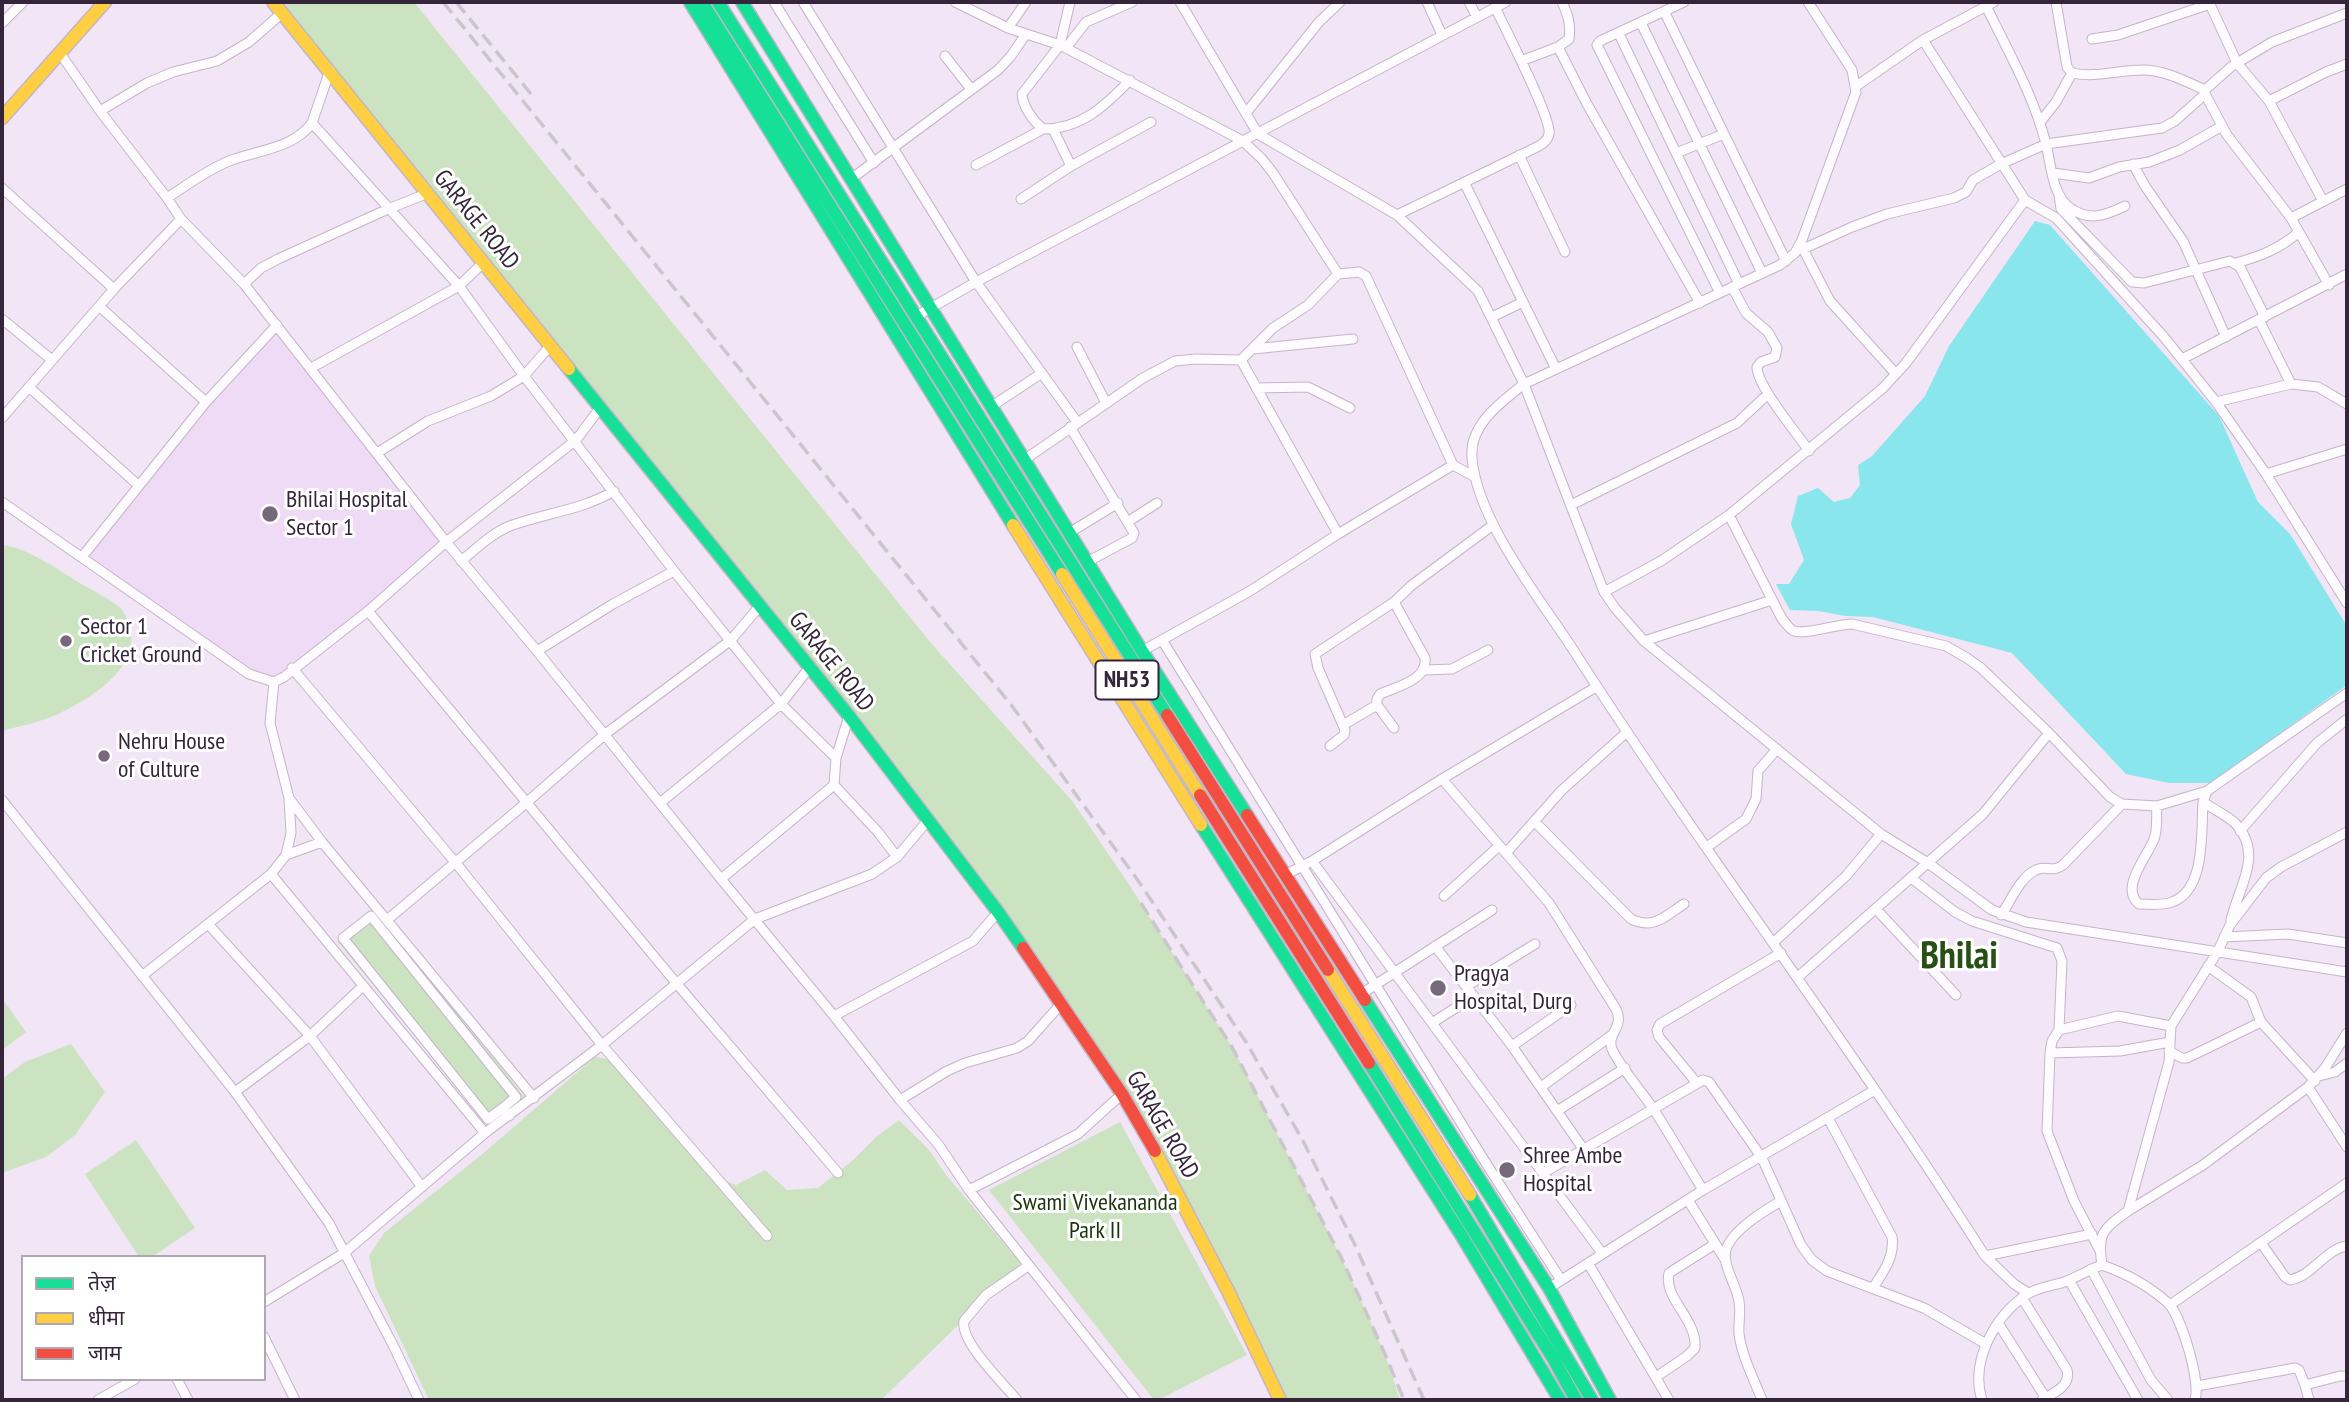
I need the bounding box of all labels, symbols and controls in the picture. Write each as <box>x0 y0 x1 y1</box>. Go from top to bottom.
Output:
street label: GARAGE ROAD <box>427 164 525 276</box>
place label: Bhilai Hospital Sector 1 <box>286 486 407 542</box>
marker: Bhilai Hospital Sector 1 <box>260 504 280 524</box>
street label: GARAGE ROAD <box>782 606 880 718</box>
place label: Sector 1 Cricket Ground <box>80 613 202 669</box>
marker: Sector 1 Cricket Ground <box>58 633 74 649</box>
road number: NH53 <box>1096 660 1158 700</box>
place label: Nehru House of Culture <box>118 728 225 784</box>
marker: Nehru House of Culture <box>96 748 112 764</box>
district label: Bhilai <box>1920 934 1998 980</box>
place label: Pragya Hospital, Durg <box>1454 960 1572 1016</box>
marker: Pragya Hospital, Durg <box>1428 978 1448 998</box>
street label: GARAGE ROAD <box>1120 1066 1204 1184</box>
place label: Shree Ambe Hospital <box>1523 1142 1622 1198</box>
marker: Shree Ambe Hospital <box>1497 1160 1517 1180</box>
park label: Swami Vivekananda Park II <box>1012 1189 1178 1245</box>
legend <box>21 1255 266 1381</box>
text: तेज़ <box>88 1269 116 1296</box>
text: धीमा <box>88 1304 124 1331</box>
text: जाम <box>88 1339 122 1366</box>

